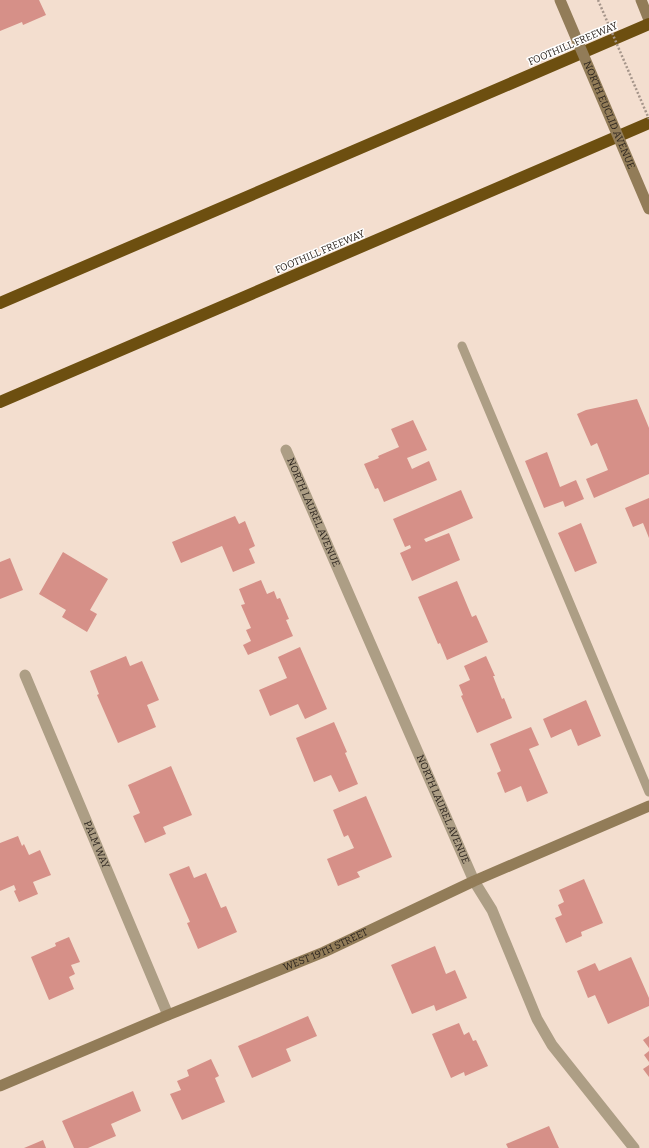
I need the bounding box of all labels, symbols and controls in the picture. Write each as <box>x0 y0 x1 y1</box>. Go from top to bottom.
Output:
street label: FOOTHILL FREEWAY <box>526 19 620 68</box>
street label: NORTH EUCLID AVENUE <box>581 59 637 171</box>
street label: FOOTHILL FREEWAY <box>273 227 367 276</box>
street label: NORTH LAUREL AVENUE <box>284 456 342 569</box>
street label: NORTH LAUREL AVENUE <box>414 753 472 866</box>
street label: PALM WAY <box>81 819 112 871</box>
street label: WEST 19TH STREET <box>282 926 370 974</box>

